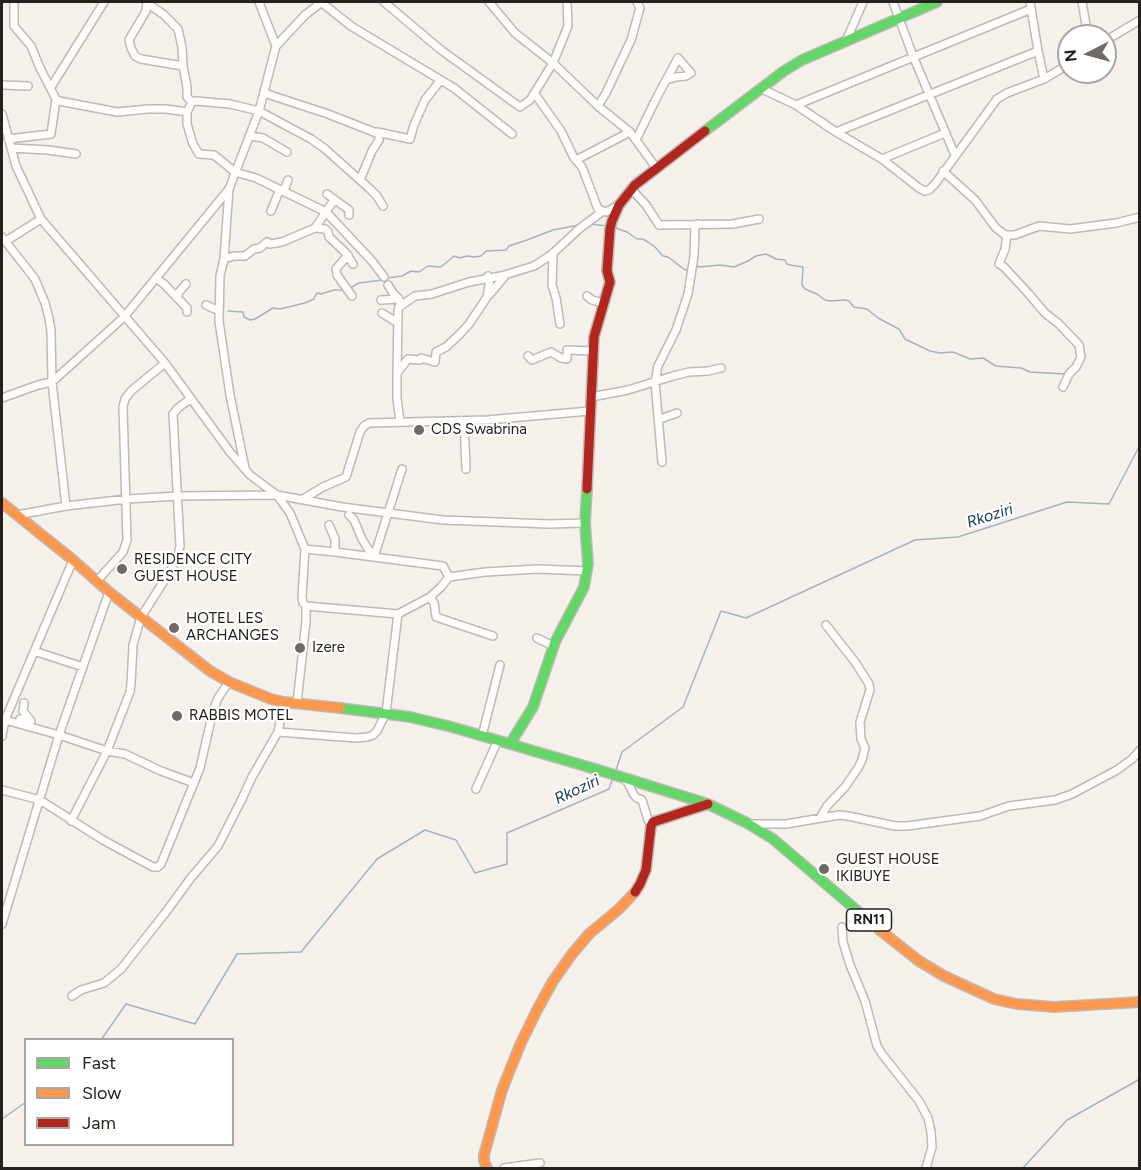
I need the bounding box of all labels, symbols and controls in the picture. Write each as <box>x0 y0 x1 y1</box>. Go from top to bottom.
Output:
north arrow <box>1057 24 1117 84</box>
text: N <box>1060 49 1081 63</box>
place label: CDS Swabrina <box>431 421 527 439</box>
marker: CDS Swabrina <box>412 423 426 437</box>
water label: Rkoziri <box>964 500 1016 532</box>
place label: RESIDENCE CITY GUEST HOUSE <box>134 551 252 586</box>
marker: RESIDENCE CITY GUEST HOUSE <box>115 562 129 576</box>
place label: HOTEL LES ARCHANGES <box>186 610 279 645</box>
marker: HOTEL LES ARCHANGES <box>167 621 181 635</box>
place label: Izere <box>312 639 345 657</box>
marker: Izere <box>293 641 307 655</box>
place label: RABBIS MOTEL <box>189 707 293 725</box>
marker: RABBIS MOTEL <box>170 709 184 723</box>
water label: Rkoziri <box>551 771 603 809</box>
place label: GUEST HOUSE IKIBUYE <box>836 851 940 886</box>
marker: GUEST HOUSE IKIBUYE <box>817 862 831 876</box>
road number: RN11 <box>846 909 892 931</box>
legend <box>24 1038 234 1146</box>
text: Fast <box>82 1052 116 1074</box>
text: Slow <box>82 1082 121 1104</box>
text: Jam <box>82 1112 116 1134</box>

